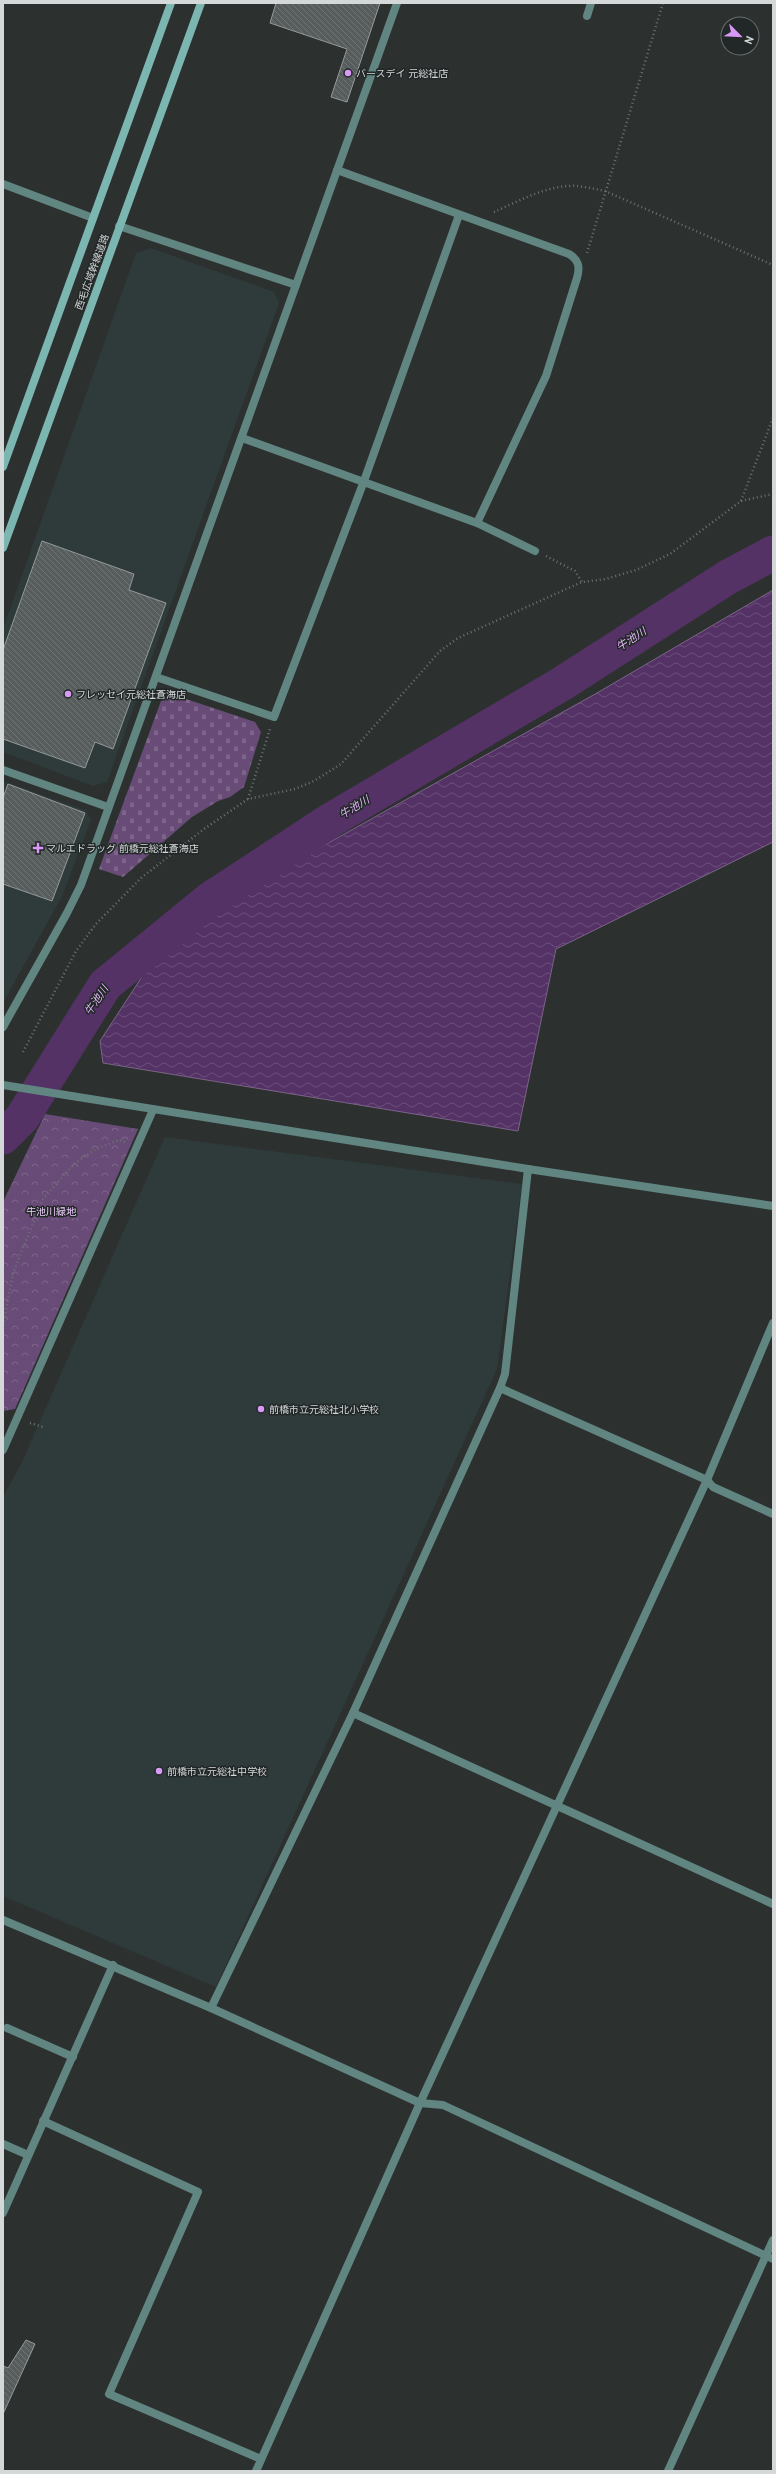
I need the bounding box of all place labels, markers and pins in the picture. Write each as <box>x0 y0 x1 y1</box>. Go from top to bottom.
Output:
place label: バースデイ 元総社店 <box>356 67 448 80</box>
marker: バースデイ 元総社店 <box>343 68 353 78</box>
place label: フレッセイ元総社蒼海店 <box>76 688 186 701</box>
marker: フレッセイ元総社蒼海店 <box>63 689 73 699</box>
place label: マルエドラッグ 前橋元総社蒼海店 <box>46 842 199 855</box>
marker: マルエドラッグ 前橋元総社蒼海店 <box>33 843 43 853</box>
place label: 前橋市立元総社北小学校 <box>269 1403 379 1416</box>
marker: 前橋市立元総社北小学校 <box>256 1404 266 1414</box>
place label: 前橋市立元総社中学校 <box>167 1765 267 1778</box>
marker: 前橋市立元総社中学校 <box>154 1766 164 1776</box>

